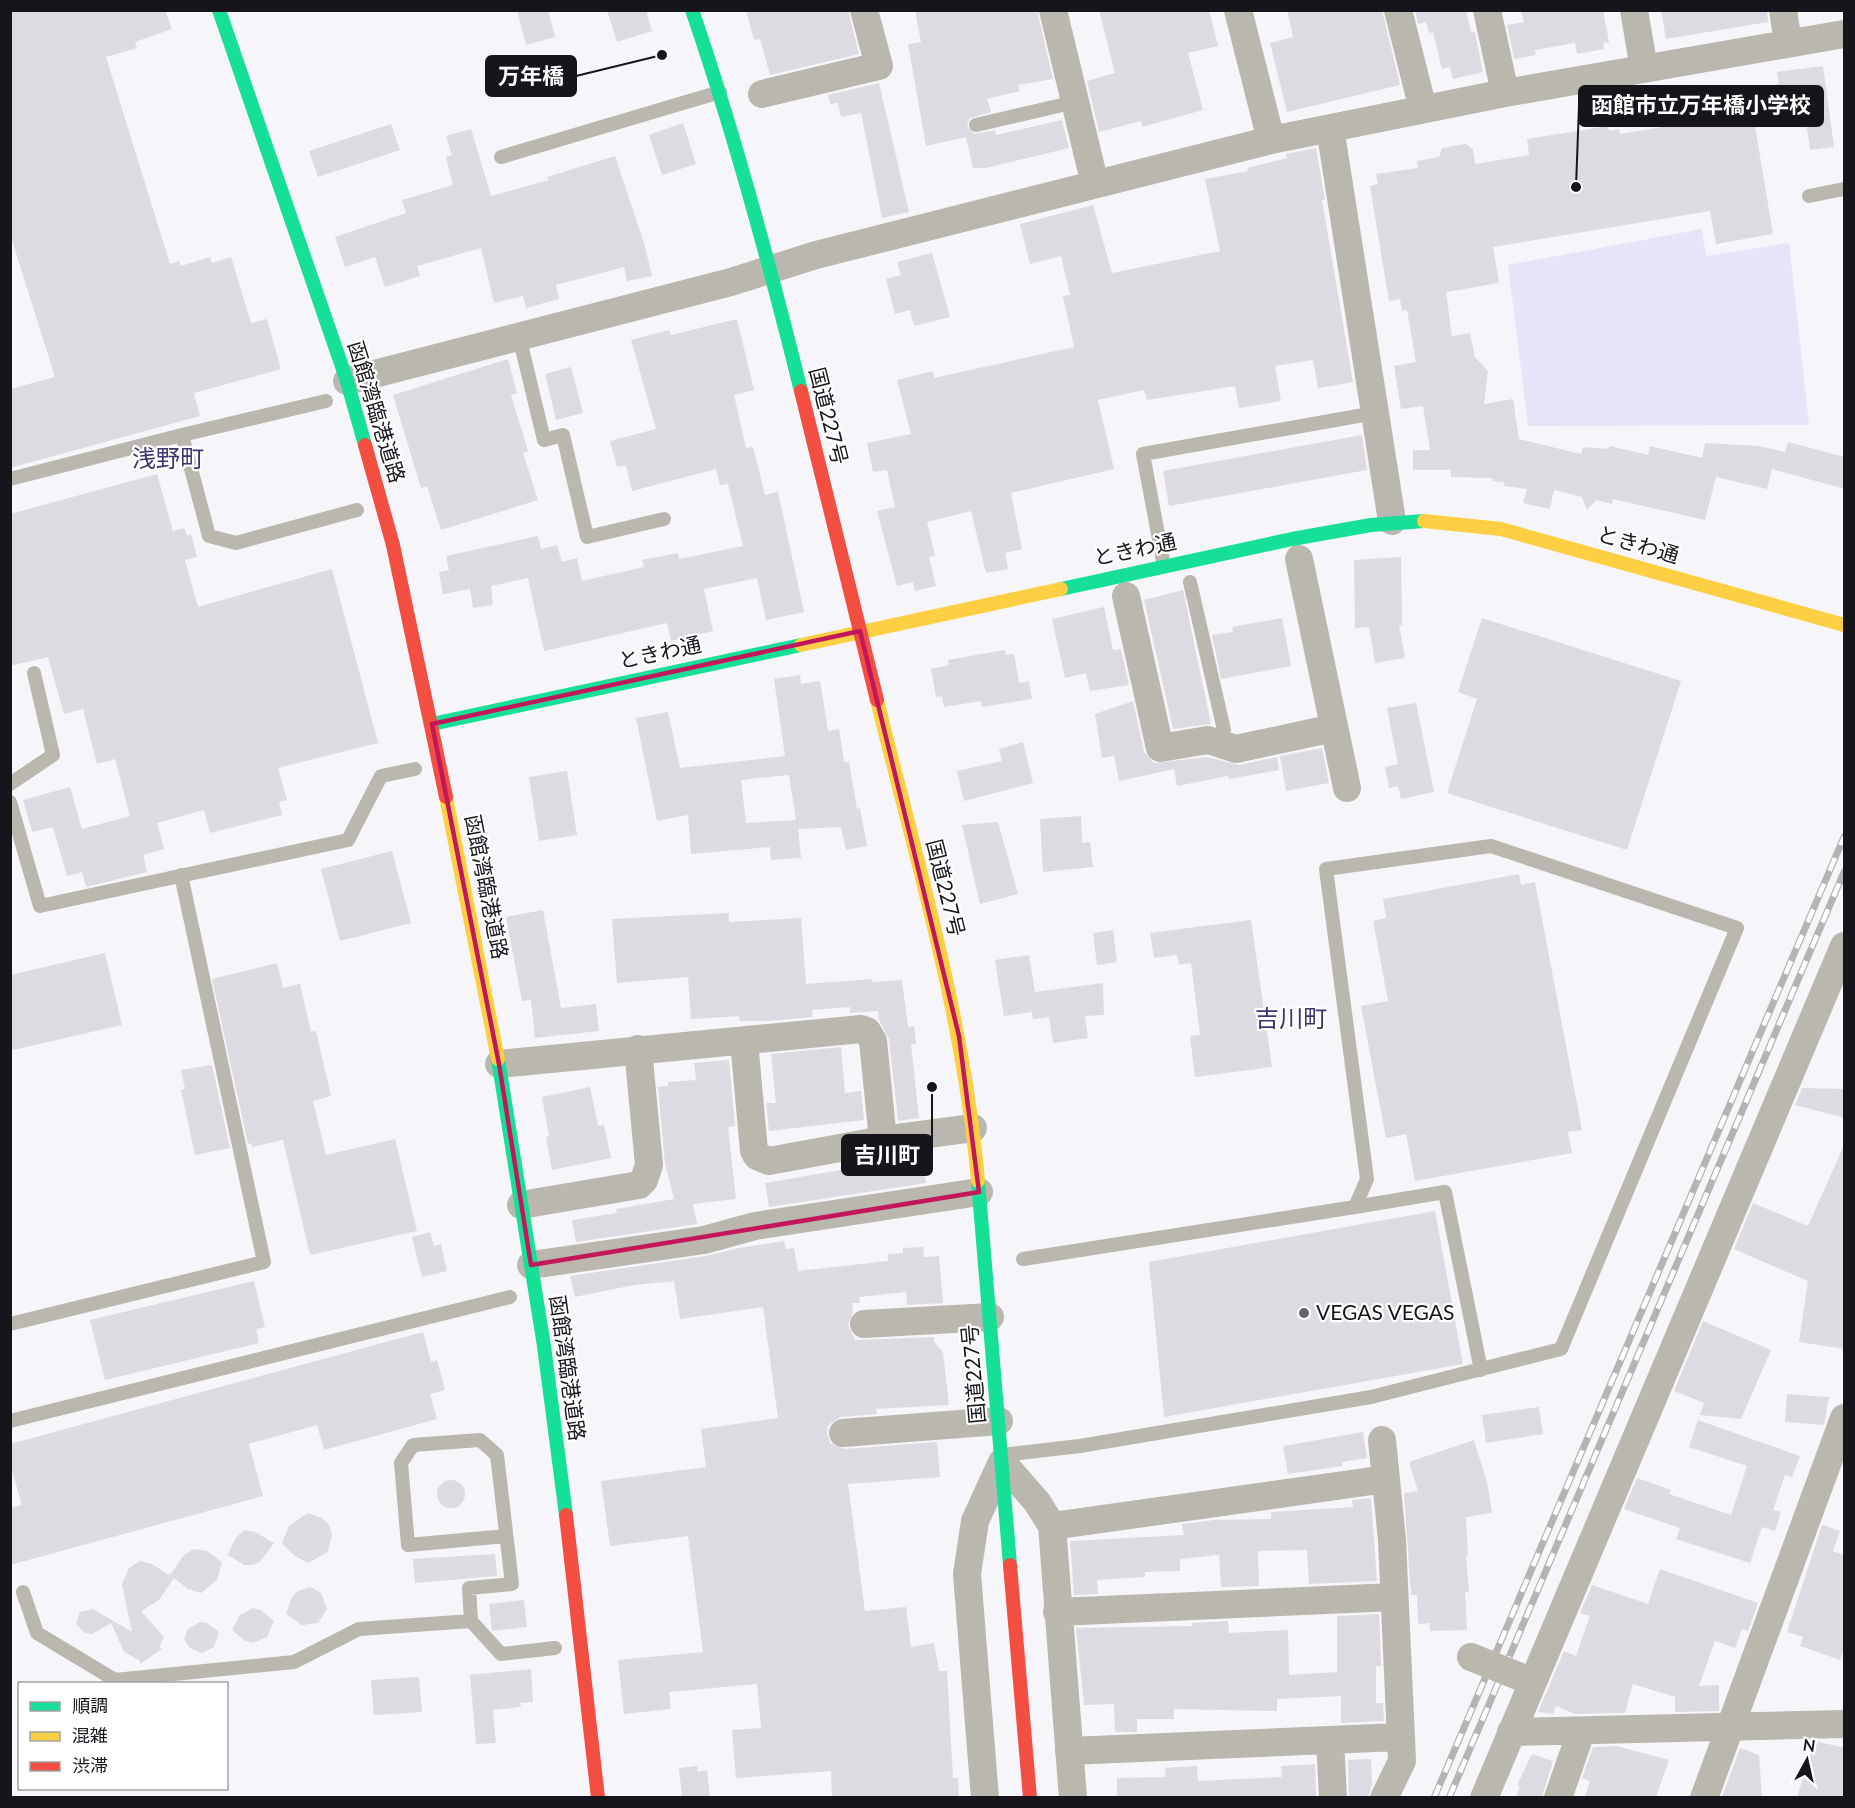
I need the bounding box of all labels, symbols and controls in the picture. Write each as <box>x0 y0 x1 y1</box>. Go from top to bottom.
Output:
callout: 万年橋 <box>486 56 576 96</box>
text: 万年橋 <box>498 62 564 89</box>
callout: 函館市立万年橋小学校 <box>1579 86 1823 126</box>
text: 函館市立万年橋小学校 <box>1591 91 1811 118</box>
street label: 函館湾臨港道路 <box>344 338 411 486</box>
street label: 国道227号 <box>805 364 854 467</box>
district label: 浅野町 <box>132 443 204 472</box>
street label: ときわ通 <box>1595 520 1682 567</box>
street label: ときわ通 <box>1091 528 1178 569</box>
street label: ときわ通 <box>616 631 703 672</box>
street label: 函館湾臨港道路 <box>461 812 514 961</box>
street label: 国道227号 <box>922 836 971 939</box>
district label: 吉川町 <box>1255 1003 1327 1032</box>
callout: 吉川町 <box>842 1135 932 1175</box>
text: 吉川町 <box>854 1141 920 1168</box>
street label: 函館湾臨港道路 <box>546 1293 591 1442</box>
place label: VEGAS VEGAS <box>1316 1299 1454 1324</box>
marker: VEGAS VEGAS <box>1297 1306 1311 1320</box>
street label: 国道227号 <box>956 1323 989 1425</box>
legend <box>18 1682 228 1790</box>
text: 順調 <box>72 1694 108 1716</box>
text: 混雑 <box>72 1724 108 1746</box>
north arrow <box>1777 1730 1837 1790</box>
text: N <box>1802 1734 1817 1755</box>
text: 渋滞 <box>72 1754 108 1776</box>

